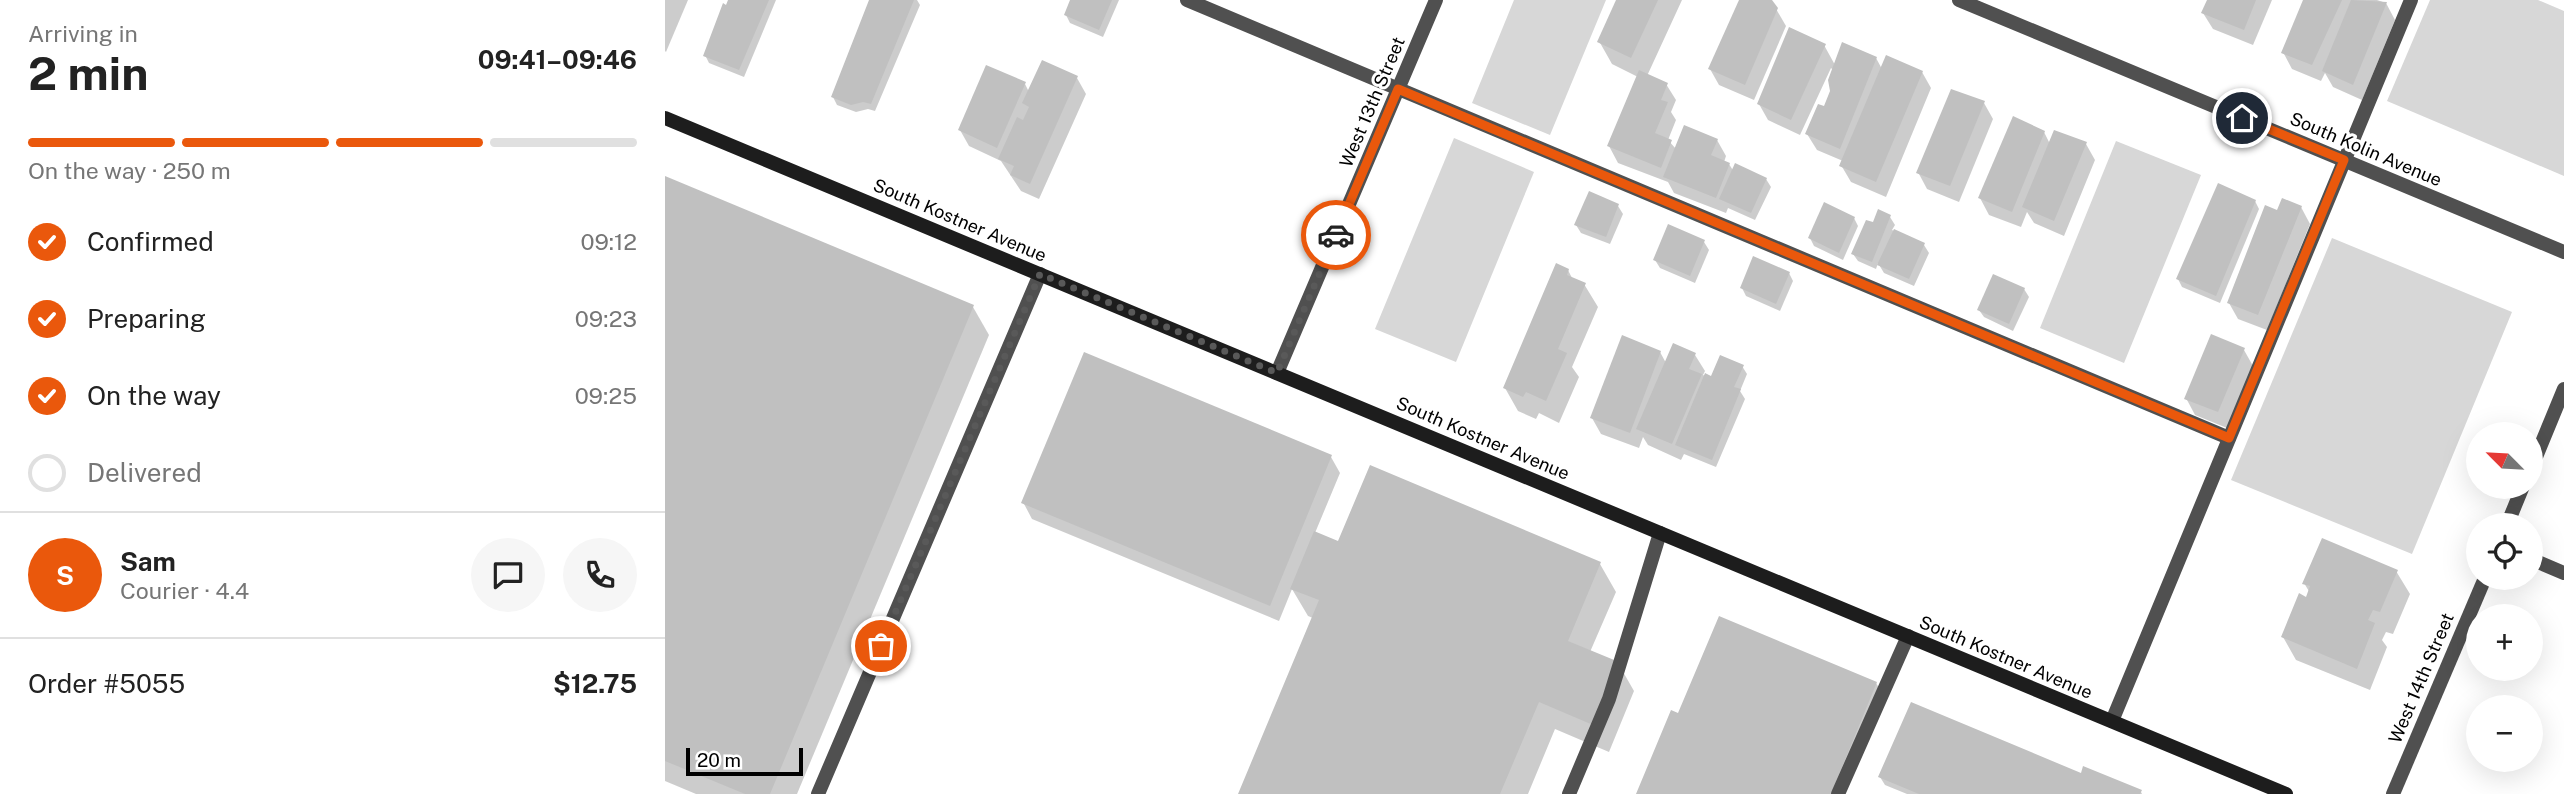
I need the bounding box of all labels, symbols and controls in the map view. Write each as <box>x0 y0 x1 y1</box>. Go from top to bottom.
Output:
text: Arriving in <box>28 20 138 47</box>
street label: West 13th Street <box>1335 34 1409 170</box>
text: 09:41–09:46 <box>478 44 637 75</box>
text: 2 min <box>28 46 148 100</box>
pin <box>2212 88 2272 148</box>
icon: home <box>2223 99 2261 137</box>
street label: South Kolin Avenue <box>2287 108 2445 190</box>
text: On the way · 250 m <box>28 157 231 184</box>
street label: South Kostner Avenue <box>870 174 1050 266</box>
courier <box>1301 200 1371 270</box>
icon: car <box>1317 216 1355 254</box>
icon: check <box>28 223 66 261</box>
text: Confirmed <box>87 226 214 257</box>
text: 09:12 <box>580 228 637 255</box>
icon: check <box>28 300 66 338</box>
text: Preparing <box>87 303 206 334</box>
text: 09:23 <box>575 305 637 332</box>
icon: check <box>28 377 66 415</box>
text: On the way <box>87 380 221 411</box>
text: 09:25 <box>575 382 637 409</box>
street label: South Kostner Avenue <box>1393 392 1573 484</box>
north arrow <box>2466 422 2543 499</box>
map controls <box>2466 422 2543 772</box>
text: Delivered <box>87 457 202 488</box>
button: locate <box>2466 513 2543 590</box>
button: chat <box>471 538 545 612</box>
button: phone <box>563 538 637 612</box>
text: Sam <box>120 546 176 577</box>
text: S <box>56 560 74 591</box>
text: Courier · 4.4 <box>120 577 249 604</box>
button: + <box>2466 604 2543 681</box>
street label: West 14th Street <box>2384 610 2458 746</box>
street label: South Kostner Avenue <box>1916 611 2096 703</box>
pin <box>851 616 911 676</box>
icon: bag <box>862 627 900 665</box>
text: Order #5055 <box>28 668 185 699</box>
text: $12.75 <box>553 668 637 699</box>
button: − <box>2466 695 2543 772</box>
scale bar <box>686 745 803 777</box>
text: 20 m <box>697 749 741 771</box>

